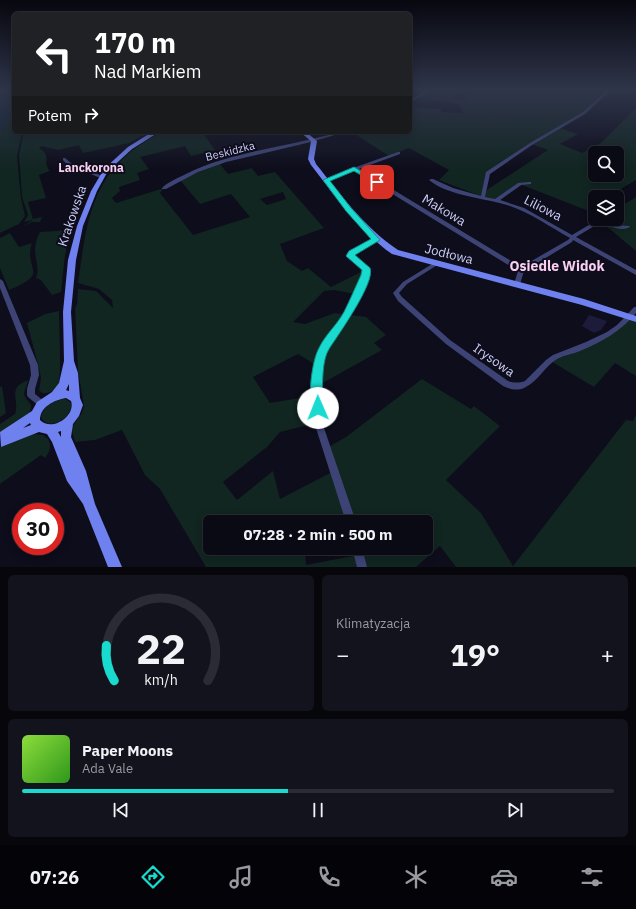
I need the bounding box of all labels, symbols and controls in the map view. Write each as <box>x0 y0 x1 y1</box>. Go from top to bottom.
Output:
text: 170 m <box>94 24 176 61</box>
icon: left <box>28 28 80 80</box>
text: Nad Markiem <box>94 60 201 83</box>
icon: right <box>80 104 102 126</box>
text: Potem <box>28 106 72 125</box>
street label: Beskidzka <box>204 138 256 164</box>
map controls <box>588 146 624 226</box>
button: search <box>588 146 624 182</box>
district label: Lanckorona <box>58 160 124 175</box>
pin <box>360 165 394 199</box>
icon: arrive <box>366 171 388 193</box>
street label: Krakowska <box>54 183 90 249</box>
street label: Makowa <box>419 190 469 230</box>
button: layers <box>588 190 624 226</box>
street label: Liliowa <box>521 191 565 225</box>
street label: Jodłowa <box>423 240 475 268</box>
district label: Osiedle Widok <box>510 257 605 275</box>
street label: Irysowa <box>470 340 518 380</box>
position arrow <box>297 387 339 429</box>
speed limit sign: 30 <box>12 503 64 555</box>
text: 07:28 · 2 min · 500 m <box>244 525 392 544</box>
text: Klimatyzacja <box>336 615 410 632</box>
text: 22 <box>136 621 186 675</box>
text: 19° <box>450 635 500 674</box>
text: − <box>336 640 349 669</box>
text: + <box>601 640 614 669</box>
text: km/h <box>144 670 178 689</box>
text: Paper Moons <box>82 741 173 760</box>
text: Ada Vale <box>82 760 133 777</box>
icon: previous <box>110 799 132 821</box>
icon: pause <box>307 799 329 821</box>
icon: next <box>504 799 526 821</box>
icon: directions <box>139 863 167 891</box>
icon: music <box>227 863 255 891</box>
icon: phone <box>315 863 343 891</box>
icon: climate <box>402 863 430 891</box>
icon: car <box>490 863 518 891</box>
icon: filters <box>578 863 606 891</box>
text: 07:26 <box>30 866 79 889</box>

